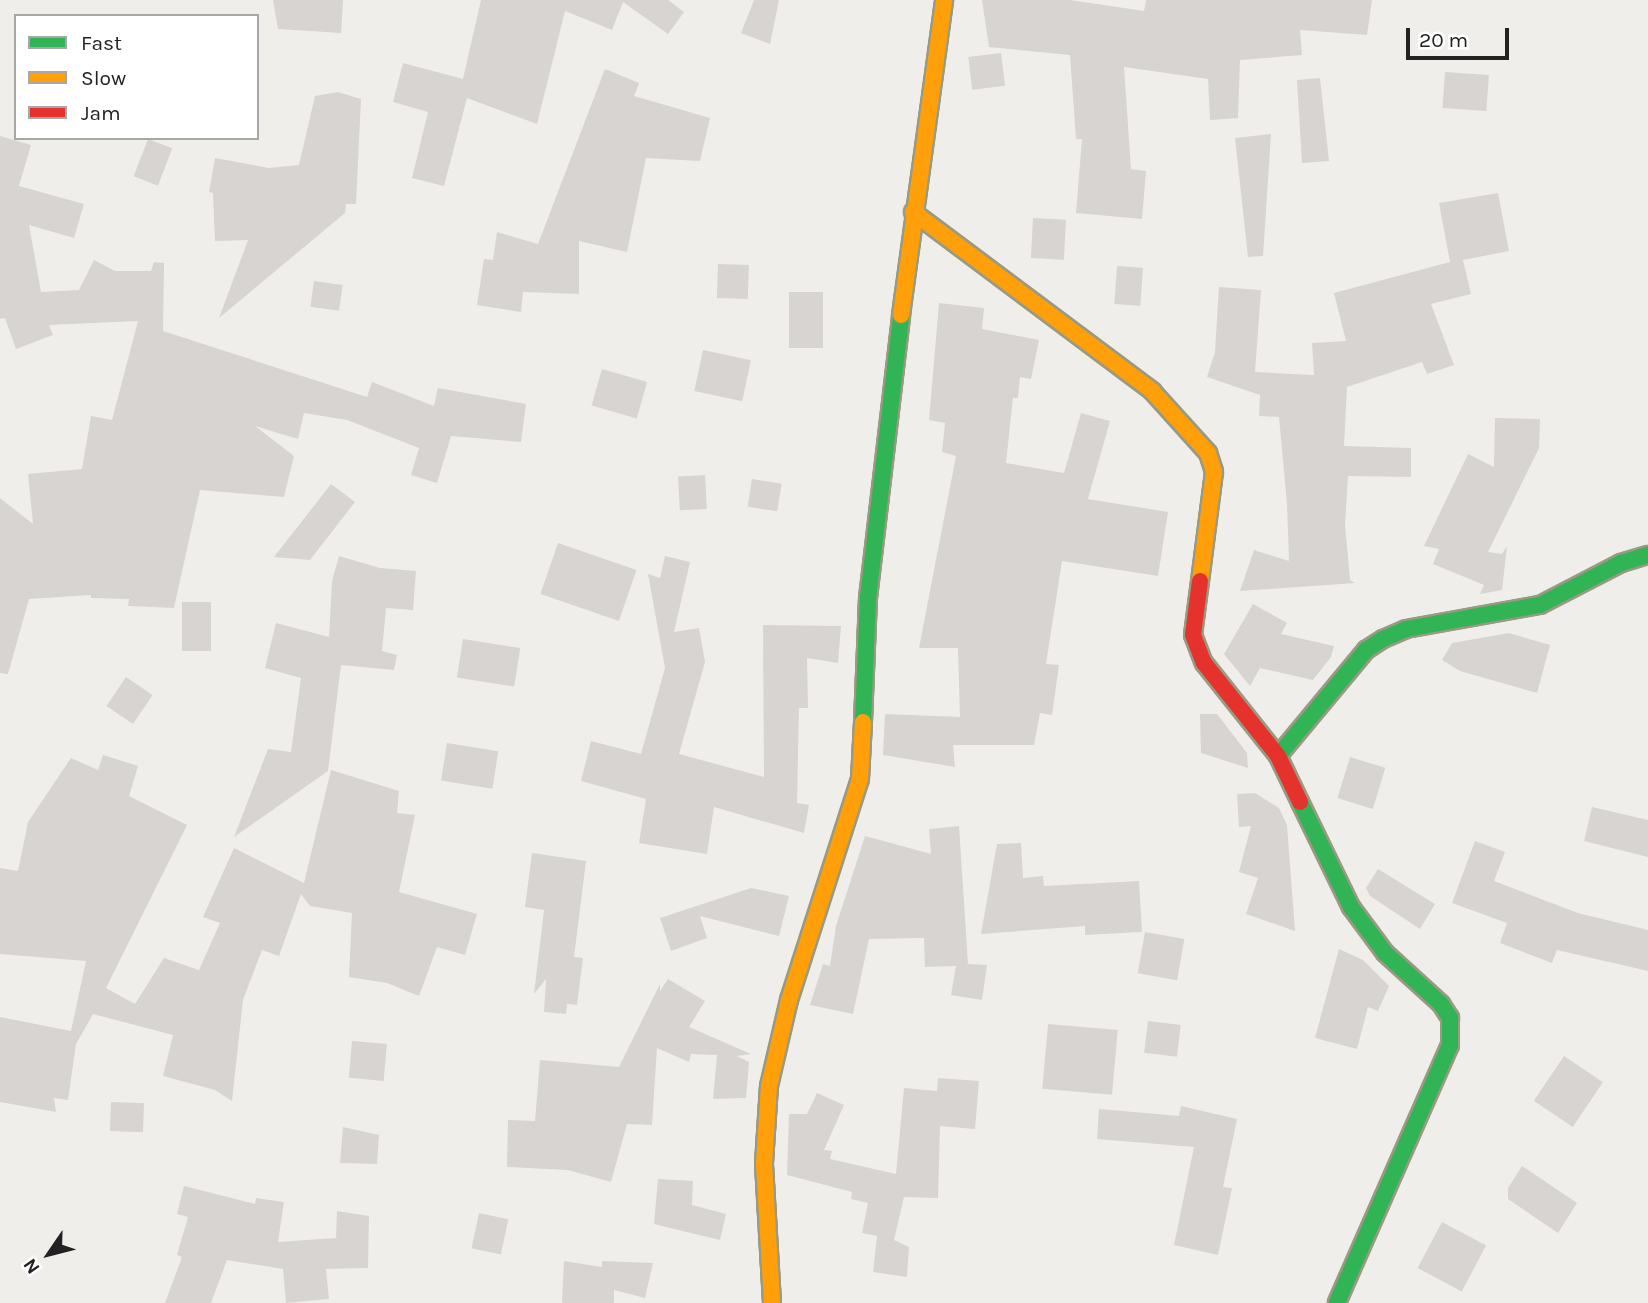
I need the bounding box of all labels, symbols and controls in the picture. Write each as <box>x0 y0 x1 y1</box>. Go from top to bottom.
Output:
legend <box>14 14 259 140</box>
scale bar <box>1410 14 1513 58</box>
text: 20 m <box>1419 28 1468 52</box>
text: Fast <box>81 31 122 55</box>
text: Slow <box>81 66 126 90</box>
text: Jam <box>81 101 121 125</box>
north arrow <box>14 1219 84 1289</box>
text: N <box>19 1254 45 1278</box>

